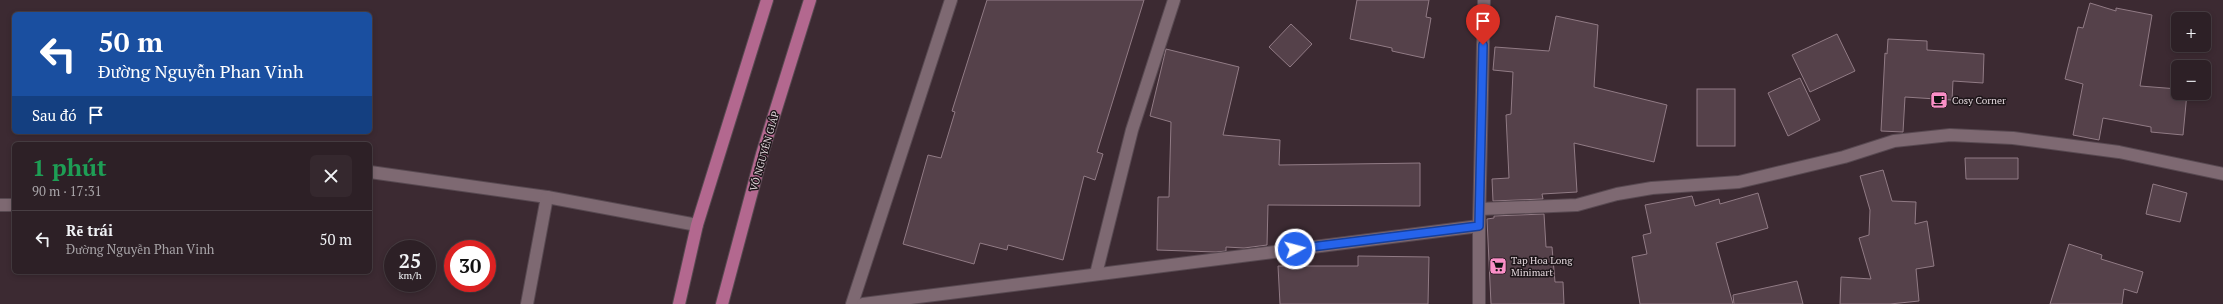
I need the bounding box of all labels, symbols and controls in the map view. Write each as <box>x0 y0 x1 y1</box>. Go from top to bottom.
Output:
pin <box>1466 4 1500 45</box>
icon: arrive <box>1472 10 1494 32</box>
map controls <box>2171 12 2211 100</box>
button: + <box>2171 12 2211 52</box>
text: 50 m <box>98 23 163 60</box>
icon: left <box>32 28 84 80</box>
text: Đường Nguyễn Phan Vinh <box>98 59 304 83</box>
button: − <box>2171 60 2211 100</box>
cafe icon: Cosy Corner <box>1929 90 1949 110</box>
place label: Cosy Corner <box>1952 94 2006 107</box>
icon: arrive <box>85 104 107 126</box>
text: Sau đó <box>32 105 77 125</box>
street label: VÕ NGUYÊN GIÁP <box>747 110 782 193</box>
text: 1 phút <box>32 151 107 183</box>
button: close <box>310 155 352 197</box>
text: 90 m · 17:31 <box>32 182 102 200</box>
text: Rẽ trái <box>66 220 113 240</box>
icon: left <box>32 228 54 250</box>
position arrow <box>1274 228 1316 270</box>
text: 50 m <box>319 229 352 249</box>
text: Đường Nguyễn Phan Vinh <box>66 240 215 258</box>
speed limit sign: 30 <box>444 240 496 292</box>
text: 25 <box>399 247 421 274</box>
place label: Tap Hoa Long Minimart <box>1511 254 1573 279</box>
supermarket icon: Tap Hoa Long Minimart <box>1488 256 1508 276</box>
text: km/h <box>398 269 422 282</box>

